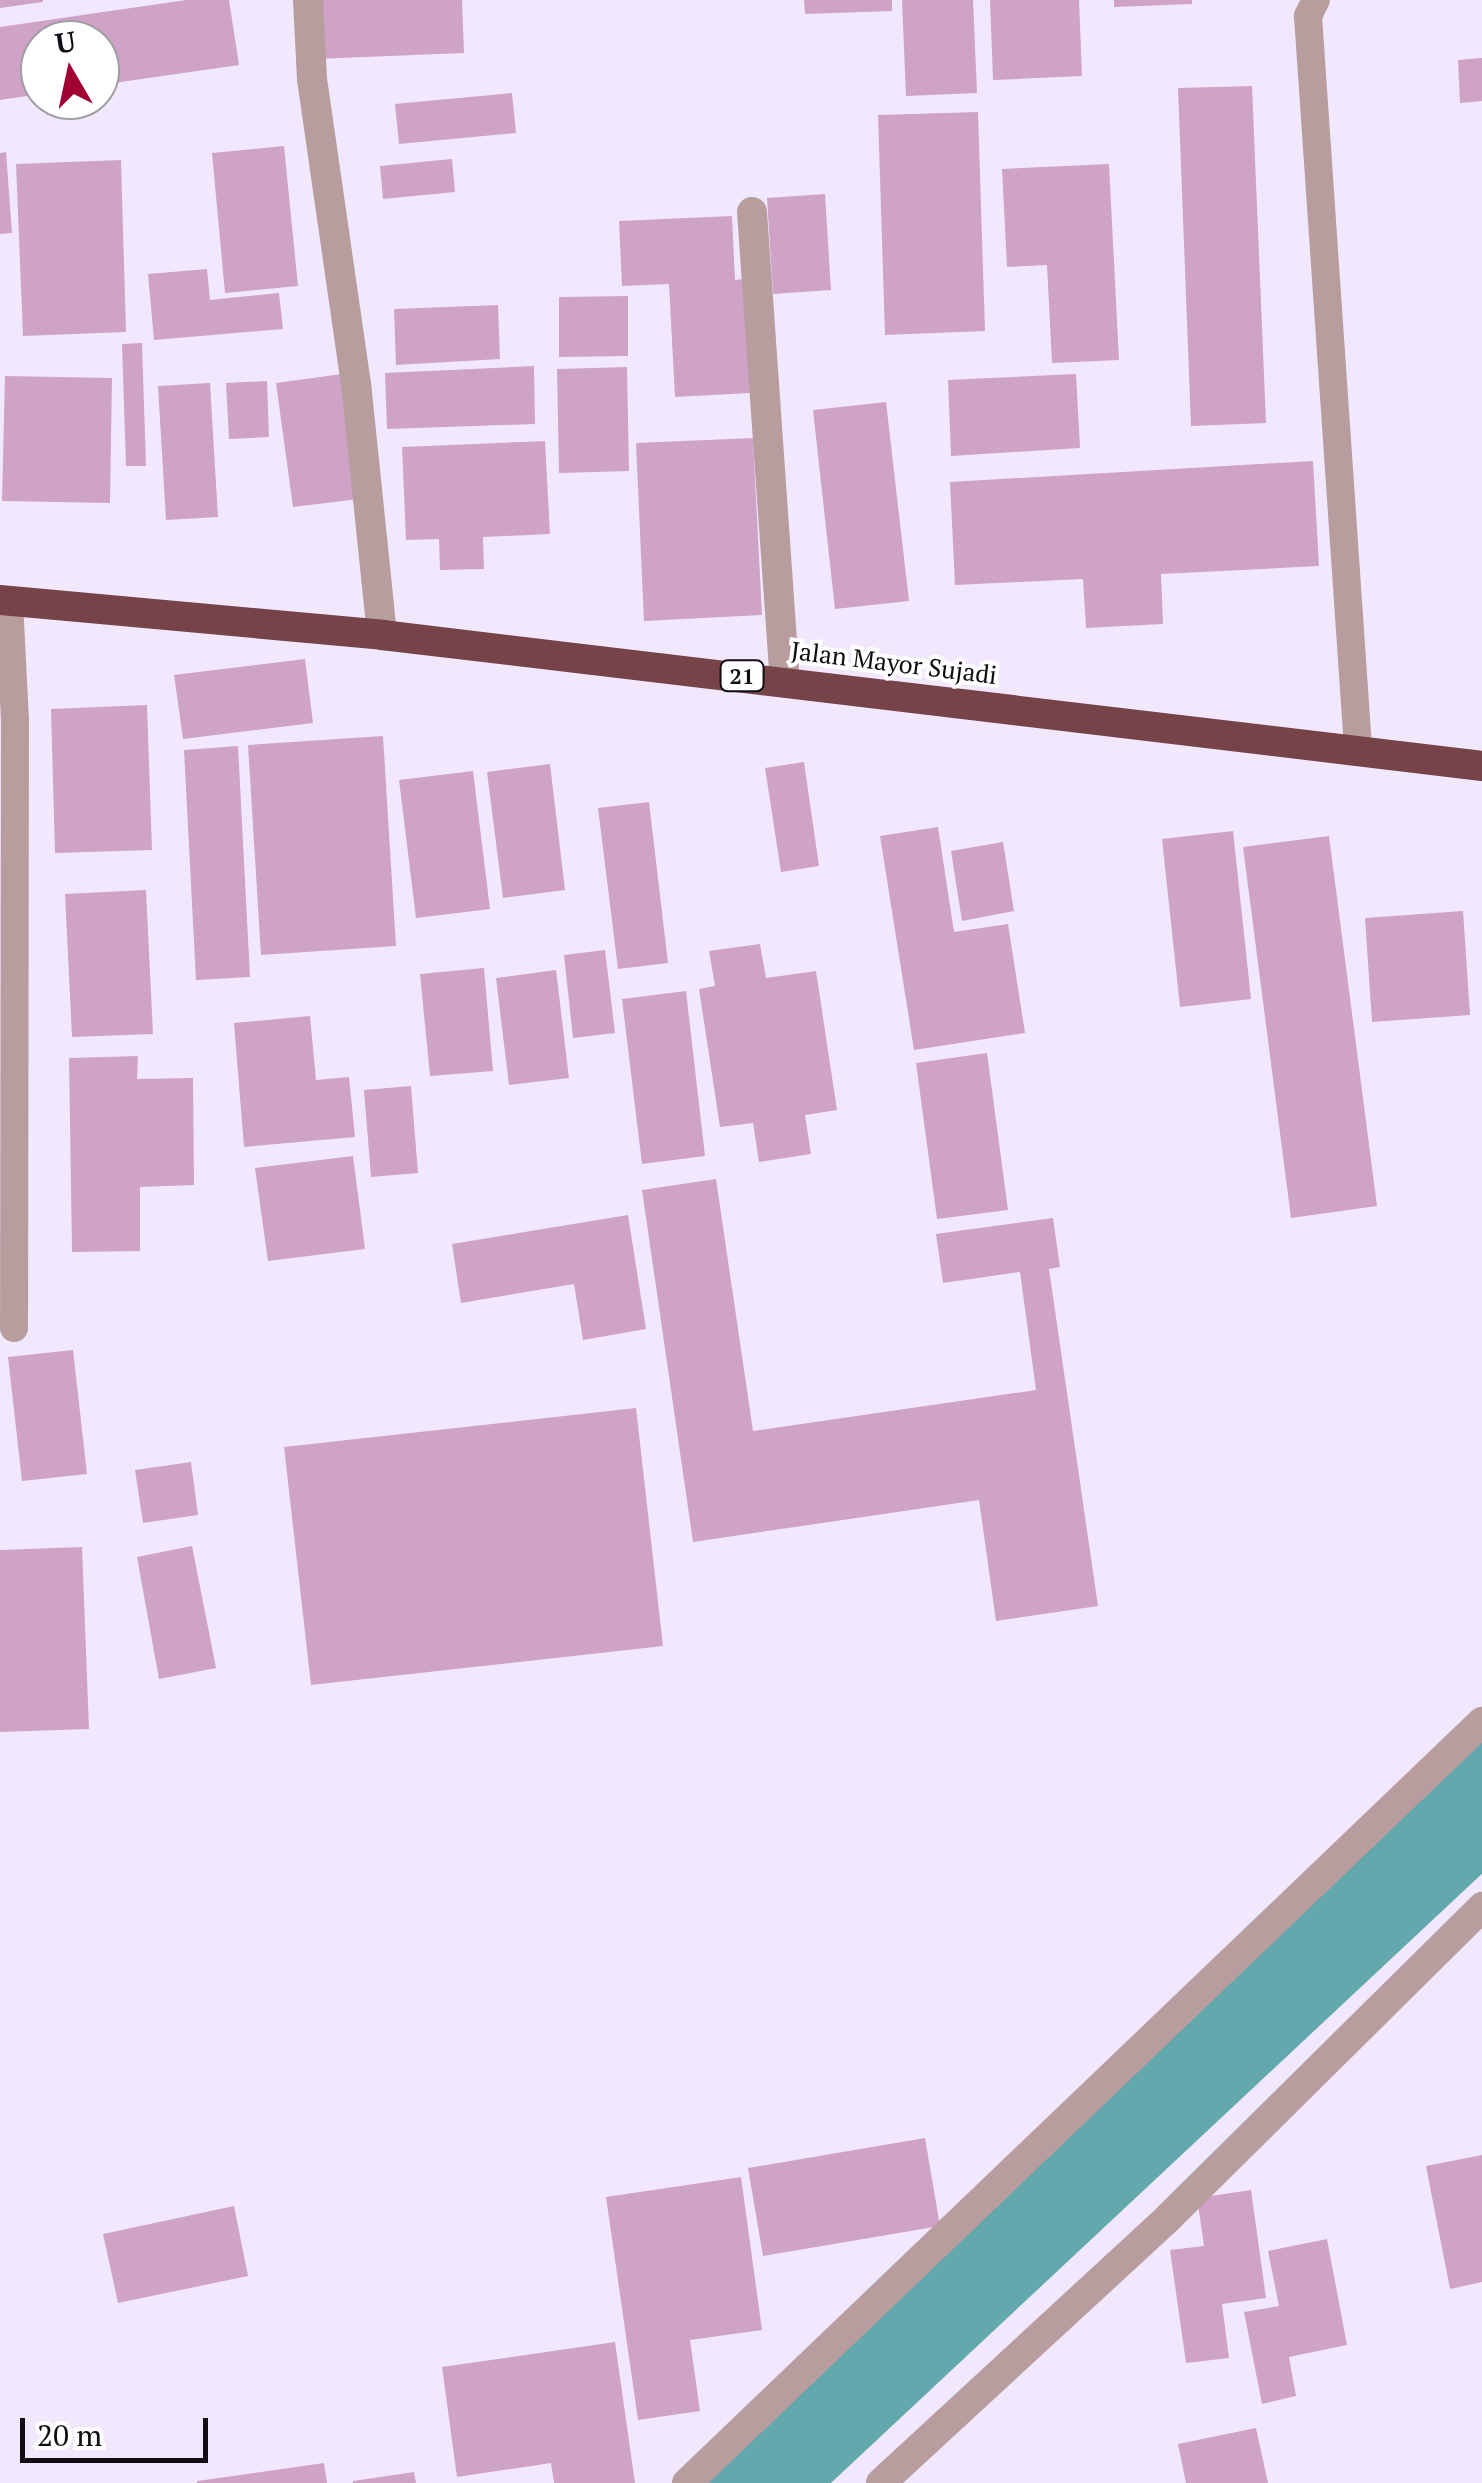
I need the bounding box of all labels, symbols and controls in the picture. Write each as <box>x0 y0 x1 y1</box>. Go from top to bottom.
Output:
north arrow <box>20 20 120 120</box>
text: U <box>53 22 78 62</box>
street label: Jalan Mayor Sujadi <box>789 635 999 691</box>
road number: 21 <box>720 659 764 693</box>
scale bar <box>25 2398 212 2460</box>
text: 20 m <box>37 2415 102 2455</box>

